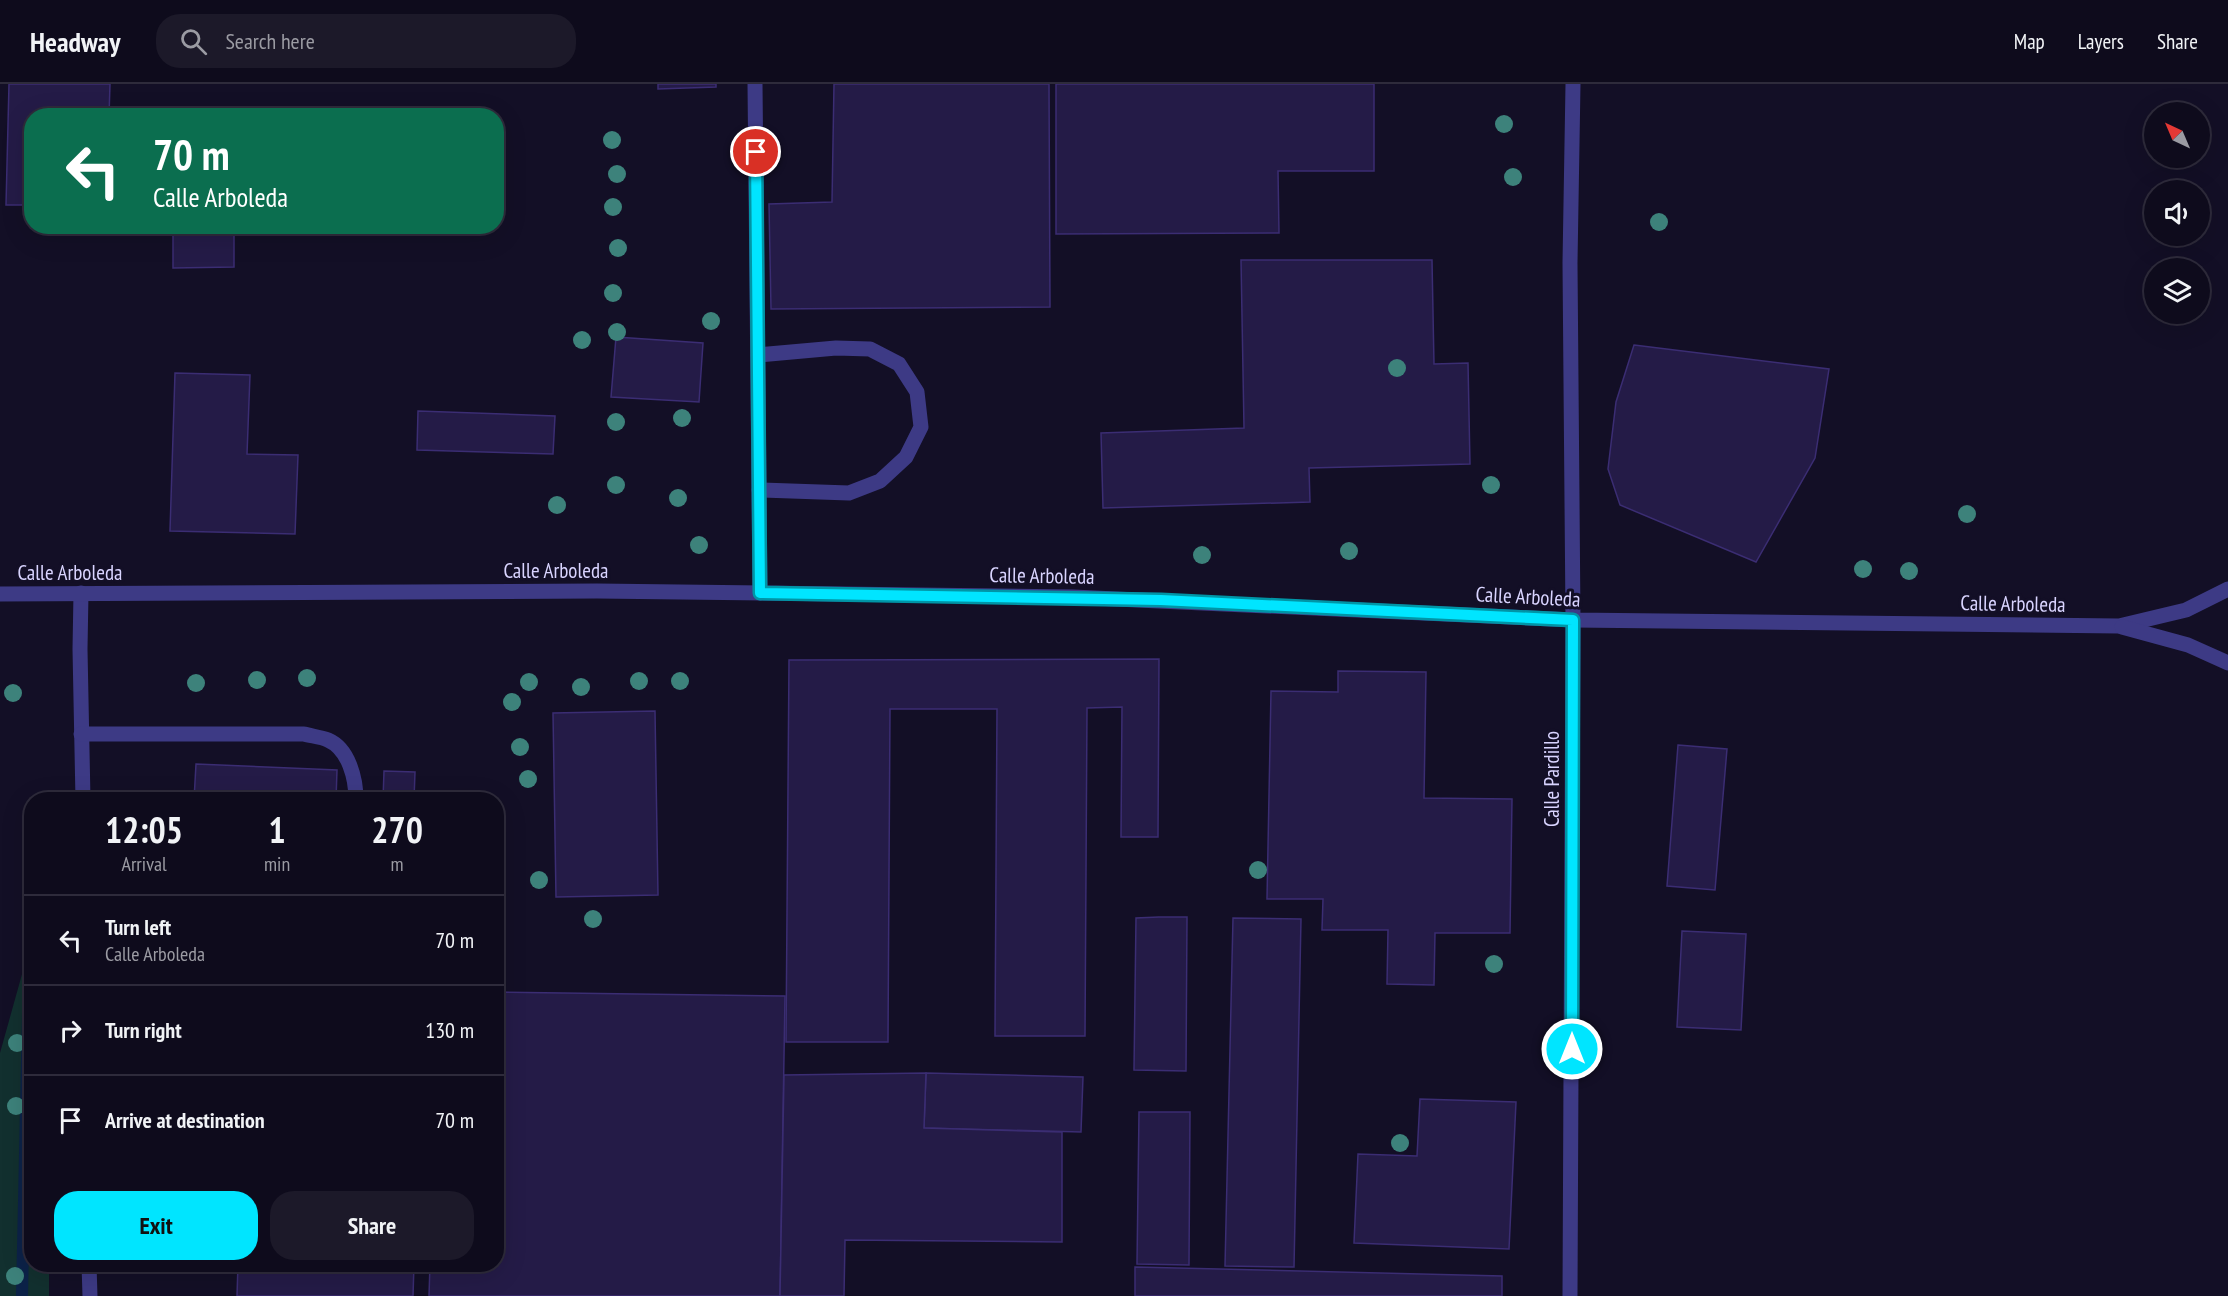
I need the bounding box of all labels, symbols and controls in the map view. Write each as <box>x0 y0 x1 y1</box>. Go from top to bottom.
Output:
search box <box>156 14 576 68</box>
text: Headway <box>30 23 120 60</box>
icon: search <box>177 25 210 58</box>
text: Search here <box>225 27 315 55</box>
text: Map <box>2014 28 2045 55</box>
text: Layers <box>2078 28 2124 55</box>
text: Share <box>2157 28 2198 55</box>
north arrow <box>2144 102 2210 168</box>
map controls <box>2144 102 2210 324</box>
pin <box>730 126 781 177</box>
text: 70 m <box>153 127 230 182</box>
icon: left <box>54 132 132 210</box>
icon: arrive <box>739 135 772 168</box>
text: Calle Arboleda <box>153 180 288 214</box>
button: sound <box>2144 180 2210 246</box>
button: layers <box>2144 258 2210 324</box>
street label: Calle Arboleda <box>503 557 609 584</box>
street label: Calle Arboleda <box>17 559 123 586</box>
street label: Calle Arboleda <box>989 561 1095 590</box>
street label: Calle Arboleda <box>1475 580 1581 613</box>
street label: Calle Arboleda <box>1960 589 2066 618</box>
street label: Calle Pardillo <box>1538 731 1565 827</box>
text: 12:05 <box>105 806 183 853</box>
text: 1 <box>268 806 286 853</box>
text: 270 <box>371 806 423 853</box>
text: Arrival <box>121 851 167 877</box>
text: min <box>264 851 290 877</box>
text: m <box>391 851 404 877</box>
text: Turn left <box>105 913 171 941</box>
icon: left <box>54 924 87 957</box>
text: 70 m <box>435 926 474 954</box>
text: Calle Arboleda <box>105 941 205 967</box>
icon: right <box>54 1014 87 1047</box>
text: Turn right <box>105 1016 182 1044</box>
text: 130 m <box>425 1016 474 1044</box>
position arrow <box>1540 1017 1604 1081</box>
icon: arrive <box>54 1104 87 1137</box>
text: Arrive at destination <box>105 1106 265 1134</box>
text: 70 m <box>435 1106 474 1134</box>
button: Exit <box>54 1191 258 1260</box>
button: Share <box>270 1191 474 1260</box>

